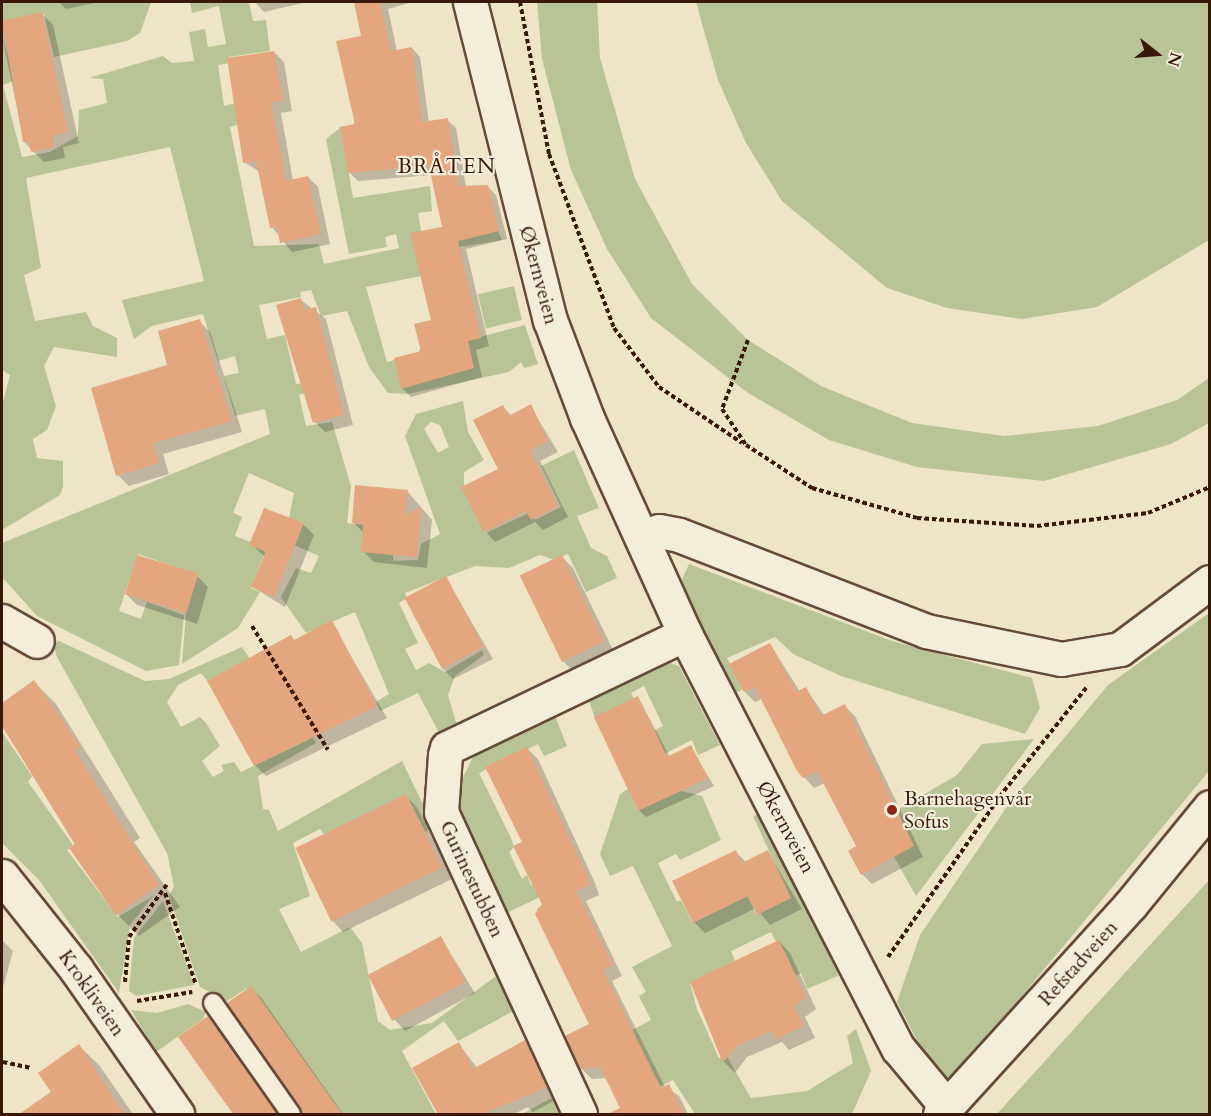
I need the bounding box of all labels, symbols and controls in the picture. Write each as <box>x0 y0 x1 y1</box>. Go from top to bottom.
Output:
north arrow <box>1127 24 1187 84</box>
text: N <box>1162 49 1187 69</box>
district label: BRÅTEN <box>397 154 497 180</box>
street label: Økernveien <box>514 223 564 327</box>
street label: Økernveien <box>752 777 820 877</box>
place label: Barnehagenvår Sofus <box>904 786 1031 833</box>
marker: Barnehagenvår Sofus <box>885 803 899 817</box>
street label: Gurinestubben <box>434 817 510 941</box>
street label: Refstadveien <box>1033 915 1123 1011</box>
street label: Krokliveien <box>54 945 130 1041</box>

